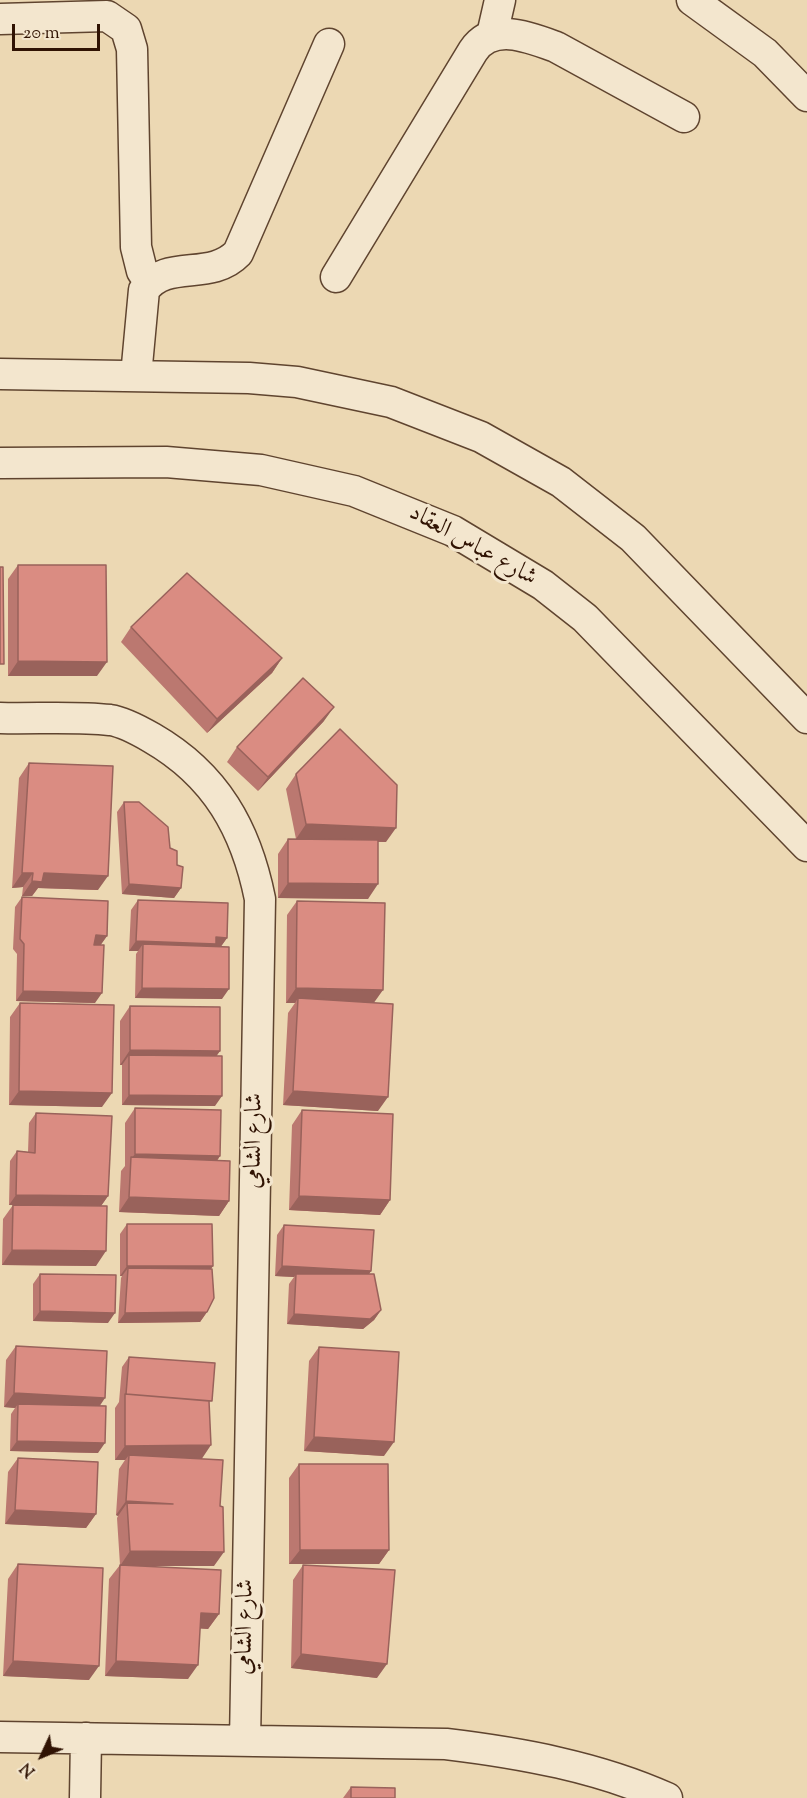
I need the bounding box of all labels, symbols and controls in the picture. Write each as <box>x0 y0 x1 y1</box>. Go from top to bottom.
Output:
scale bar <box>15 12 104 50</box>
text: 20 m <box>23 21 60 47</box>
street label: شارع عباس العقاد <box>403 500 541 594</box>
street label: شارع الشامي <box>241 1093 271 1189</box>
street label: شارع الشامي <box>232 1579 262 1675</box>
north arrow <box>12 1726 72 1786</box>
text: N <box>16 1756 41 1781</box>

